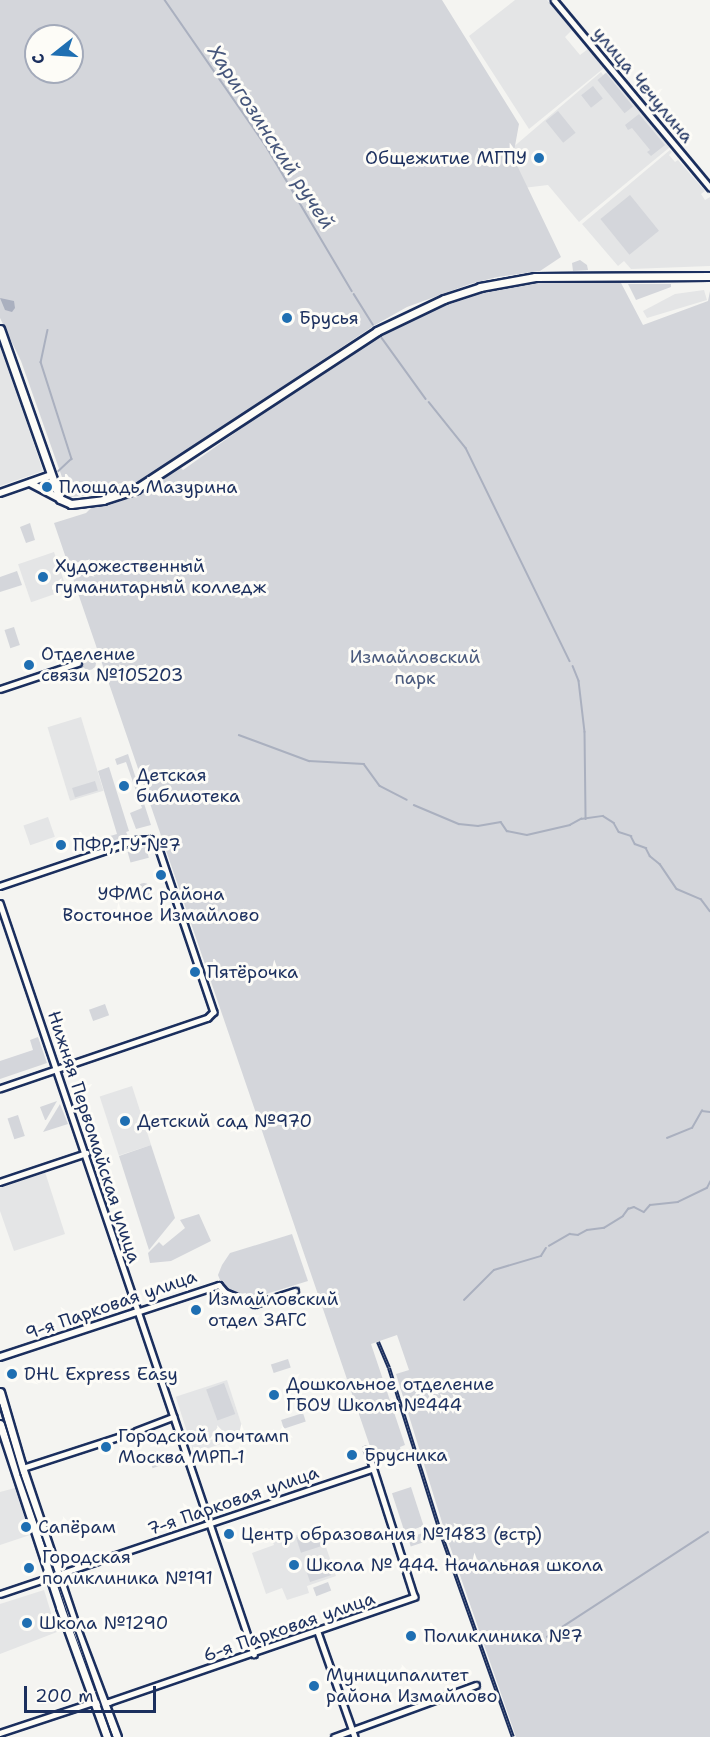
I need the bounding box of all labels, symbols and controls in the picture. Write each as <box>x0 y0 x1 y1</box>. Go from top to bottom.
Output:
street label: улица Чечулина <box>588 23 698 147</box>
north arrow <box>24 24 84 84</box>
water label: Харигозинский ручей <box>202 40 340 234</box>
text: С <box>27 51 50 67</box>
place label: Общежитие МГПУ <box>365 147 527 169</box>
marker: Общежитие МГПУ <box>532 151 546 165</box>
place label: Брусья <box>299 307 359 329</box>
marker: Брусья <box>280 311 294 325</box>
place label: Площадь Мазурина <box>59 476 237 498</box>
marker: Площадь Мазурина <box>40 480 54 494</box>
place label: Художественный гуманитарный колледж <box>55 556 266 598</box>
marker: Художественный гуманитарный колледж <box>36 570 50 584</box>
place label: Отделение связи №105203 <box>41 644 183 686</box>
park label: Измайловский парк <box>350 647 480 690</box>
marker: Отделение связи №105203 <box>22 658 36 672</box>
place label: Детская библиотека <box>136 765 240 808</box>
marker: Детская библиотека <box>117 779 131 793</box>
place label: ПФР, ГУ №7 <box>73 834 181 856</box>
marker: ПФР, ГУ №7 <box>54 838 68 852</box>
marker: УФМС района Восточное Измайлово <box>154 868 168 882</box>
place label: УФМС района Восточное Измайлово <box>63 884 259 926</box>
place label: Пятёрочка <box>207 961 298 983</box>
marker: Пятёрочка <box>188 965 202 979</box>
street label: Нижняя Первомайская улица <box>43 1008 145 1266</box>
place label: Детский сад №970 <box>137 1110 312 1132</box>
marker: Детский сад №970 <box>118 1114 132 1128</box>
street label: 9-я Парковая улица <box>22 1266 200 1344</box>
place label: Измайловский отдел ЗАГС <box>208 1289 338 1332</box>
marker: Измайловский отдел ЗАГС <box>189 1303 203 1317</box>
place label: DHL Express Easy <box>24 1363 178 1385</box>
marker: DHL Express Easy <box>5 1367 19 1381</box>
place label: Дошкольное отделение ГБОУ Школы №444 <box>286 1374 495 1416</box>
marker: Дошкольное отделение ГБОУ Школы №444 <box>267 1388 281 1402</box>
place label: Городской почтамп Москва МРП-1 <box>118 1426 289 1468</box>
marker: Городской почтамп Москва МРП-1 <box>99 1440 113 1454</box>
place label: Брусника <box>364 1444 447 1466</box>
marker: Брусника <box>345 1448 359 1462</box>
street label: 7-я Парковая улица <box>145 1462 321 1540</box>
place label: Сапёрам <box>38 1516 116 1538</box>
marker: Сапёрам <box>19 1520 33 1534</box>
place label: Центр образования №1483 (встр) <box>241 1523 542 1545</box>
marker: Центр образования №1483 (встр) <box>222 1527 236 1541</box>
place label: Городская поликлиника №191 <box>42 1547 213 1590</box>
place label: Школа № 444. Начальная школа <box>306 1554 603 1576</box>
marker: Школа № 444. Начальная школа <box>287 1558 301 1572</box>
marker: Городская поликлиника №191 <box>20 1559 38 1577</box>
street label: 6-я Парковая улица <box>200 1587 378 1667</box>
place label: Школа №1290 <box>39 1612 168 1634</box>
marker: Школа №1290 <box>20 1616 34 1630</box>
place label: Поликлиника №7 <box>424 1625 583 1647</box>
marker: Поликлиника №7 <box>402 1627 420 1645</box>
place label: Муниципалитет района Измайлово <box>326 1665 497 1708</box>
scale bar <box>27 1674 159 1712</box>
marker: Муниципалитет района Измайлово <box>307 1679 321 1693</box>
text: 200 m <box>35 1684 94 1708</box>

